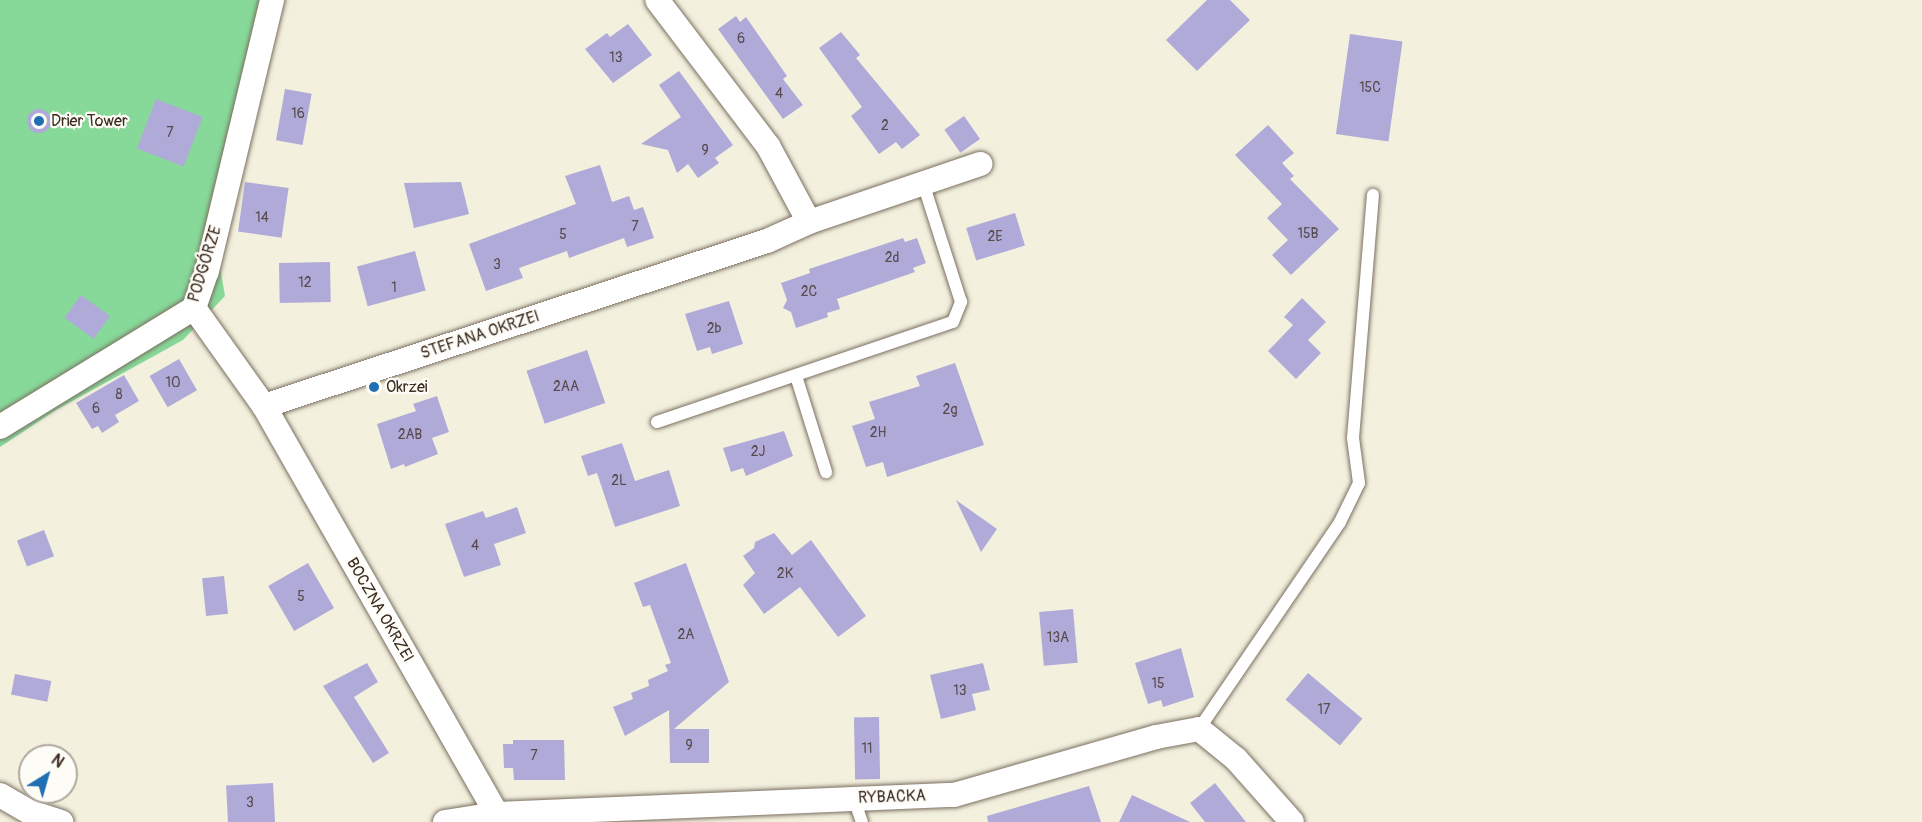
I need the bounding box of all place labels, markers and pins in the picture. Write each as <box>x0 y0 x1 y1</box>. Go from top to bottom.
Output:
place label: Drier Tower <box>51 111 128 131</box>
marker: Drier Tower <box>32 114 46 128</box>
place label: Okrzei <box>386 377 428 397</box>
marker: Okrzei <box>367 380 381 394</box>

